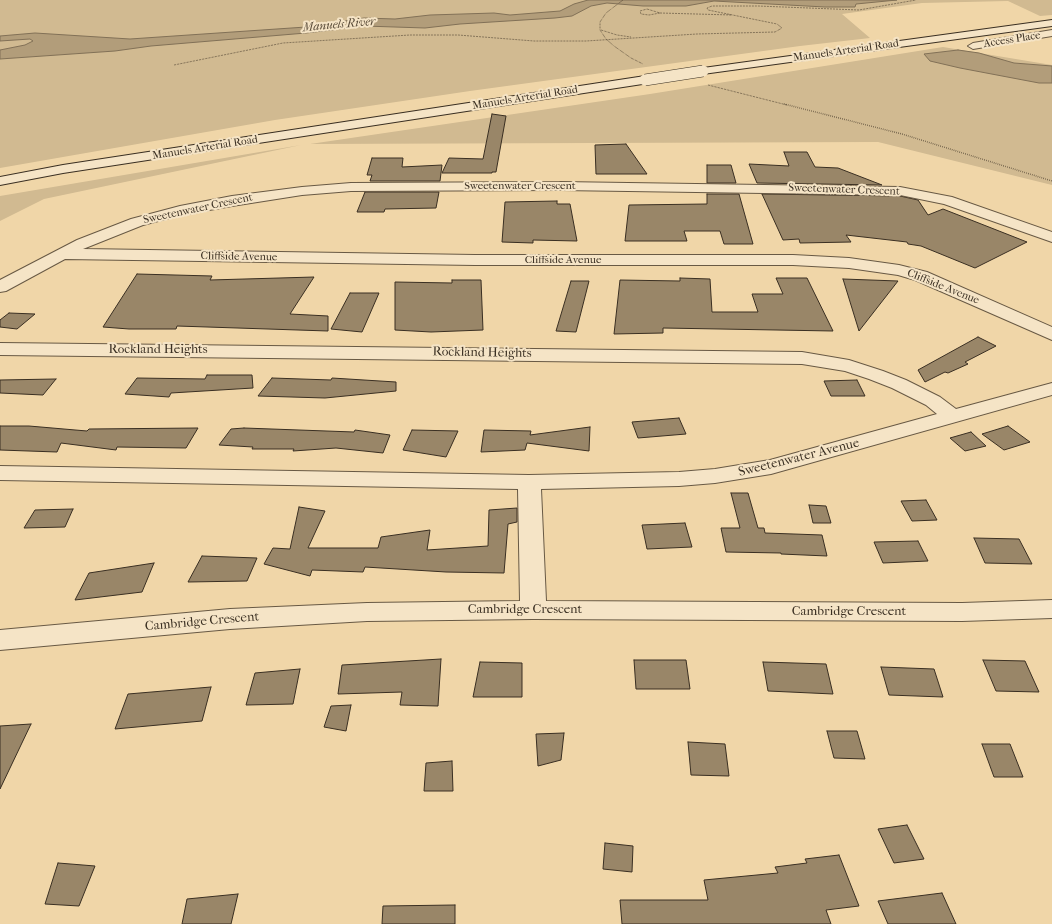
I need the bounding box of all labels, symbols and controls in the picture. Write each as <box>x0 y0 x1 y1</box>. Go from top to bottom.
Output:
water label: Manuels River <box>302 15 376 35</box>
street label: Access Place <box>982 29 1042 51</box>
street label: Manuels Arterial Road <box>792 37 900 65</box>
street label: Manuels Arterial Road <box>471 83 579 113</box>
street label: Manuels Arterial Road <box>151 133 259 163</box>
street label: Sweetenwater Crescent <box>464 179 576 193</box>
street label: Sweetenwater Crescent <box>788 181 900 199</box>
street label: Sweetenwater Crescent <box>142 191 254 227</box>
street label: Cliffside Avenue <box>201 250 277 264</box>
street label: Cliffside Avenue <box>525 253 601 267</box>
street label: Cliffside Avenue <box>905 267 981 307</box>
street label: Rockland Heights <box>108 342 208 358</box>
street label: Rockland Heights <box>432 344 532 362</box>
street label: Sweetenwater Avenue <box>737 435 861 481</box>
street label: Cambridge Crescent <box>468 602 582 618</box>
street label: Cambridge Crescent <box>792 604 906 620</box>
street label: Cambridge Crescent <box>144 609 260 635</box>

